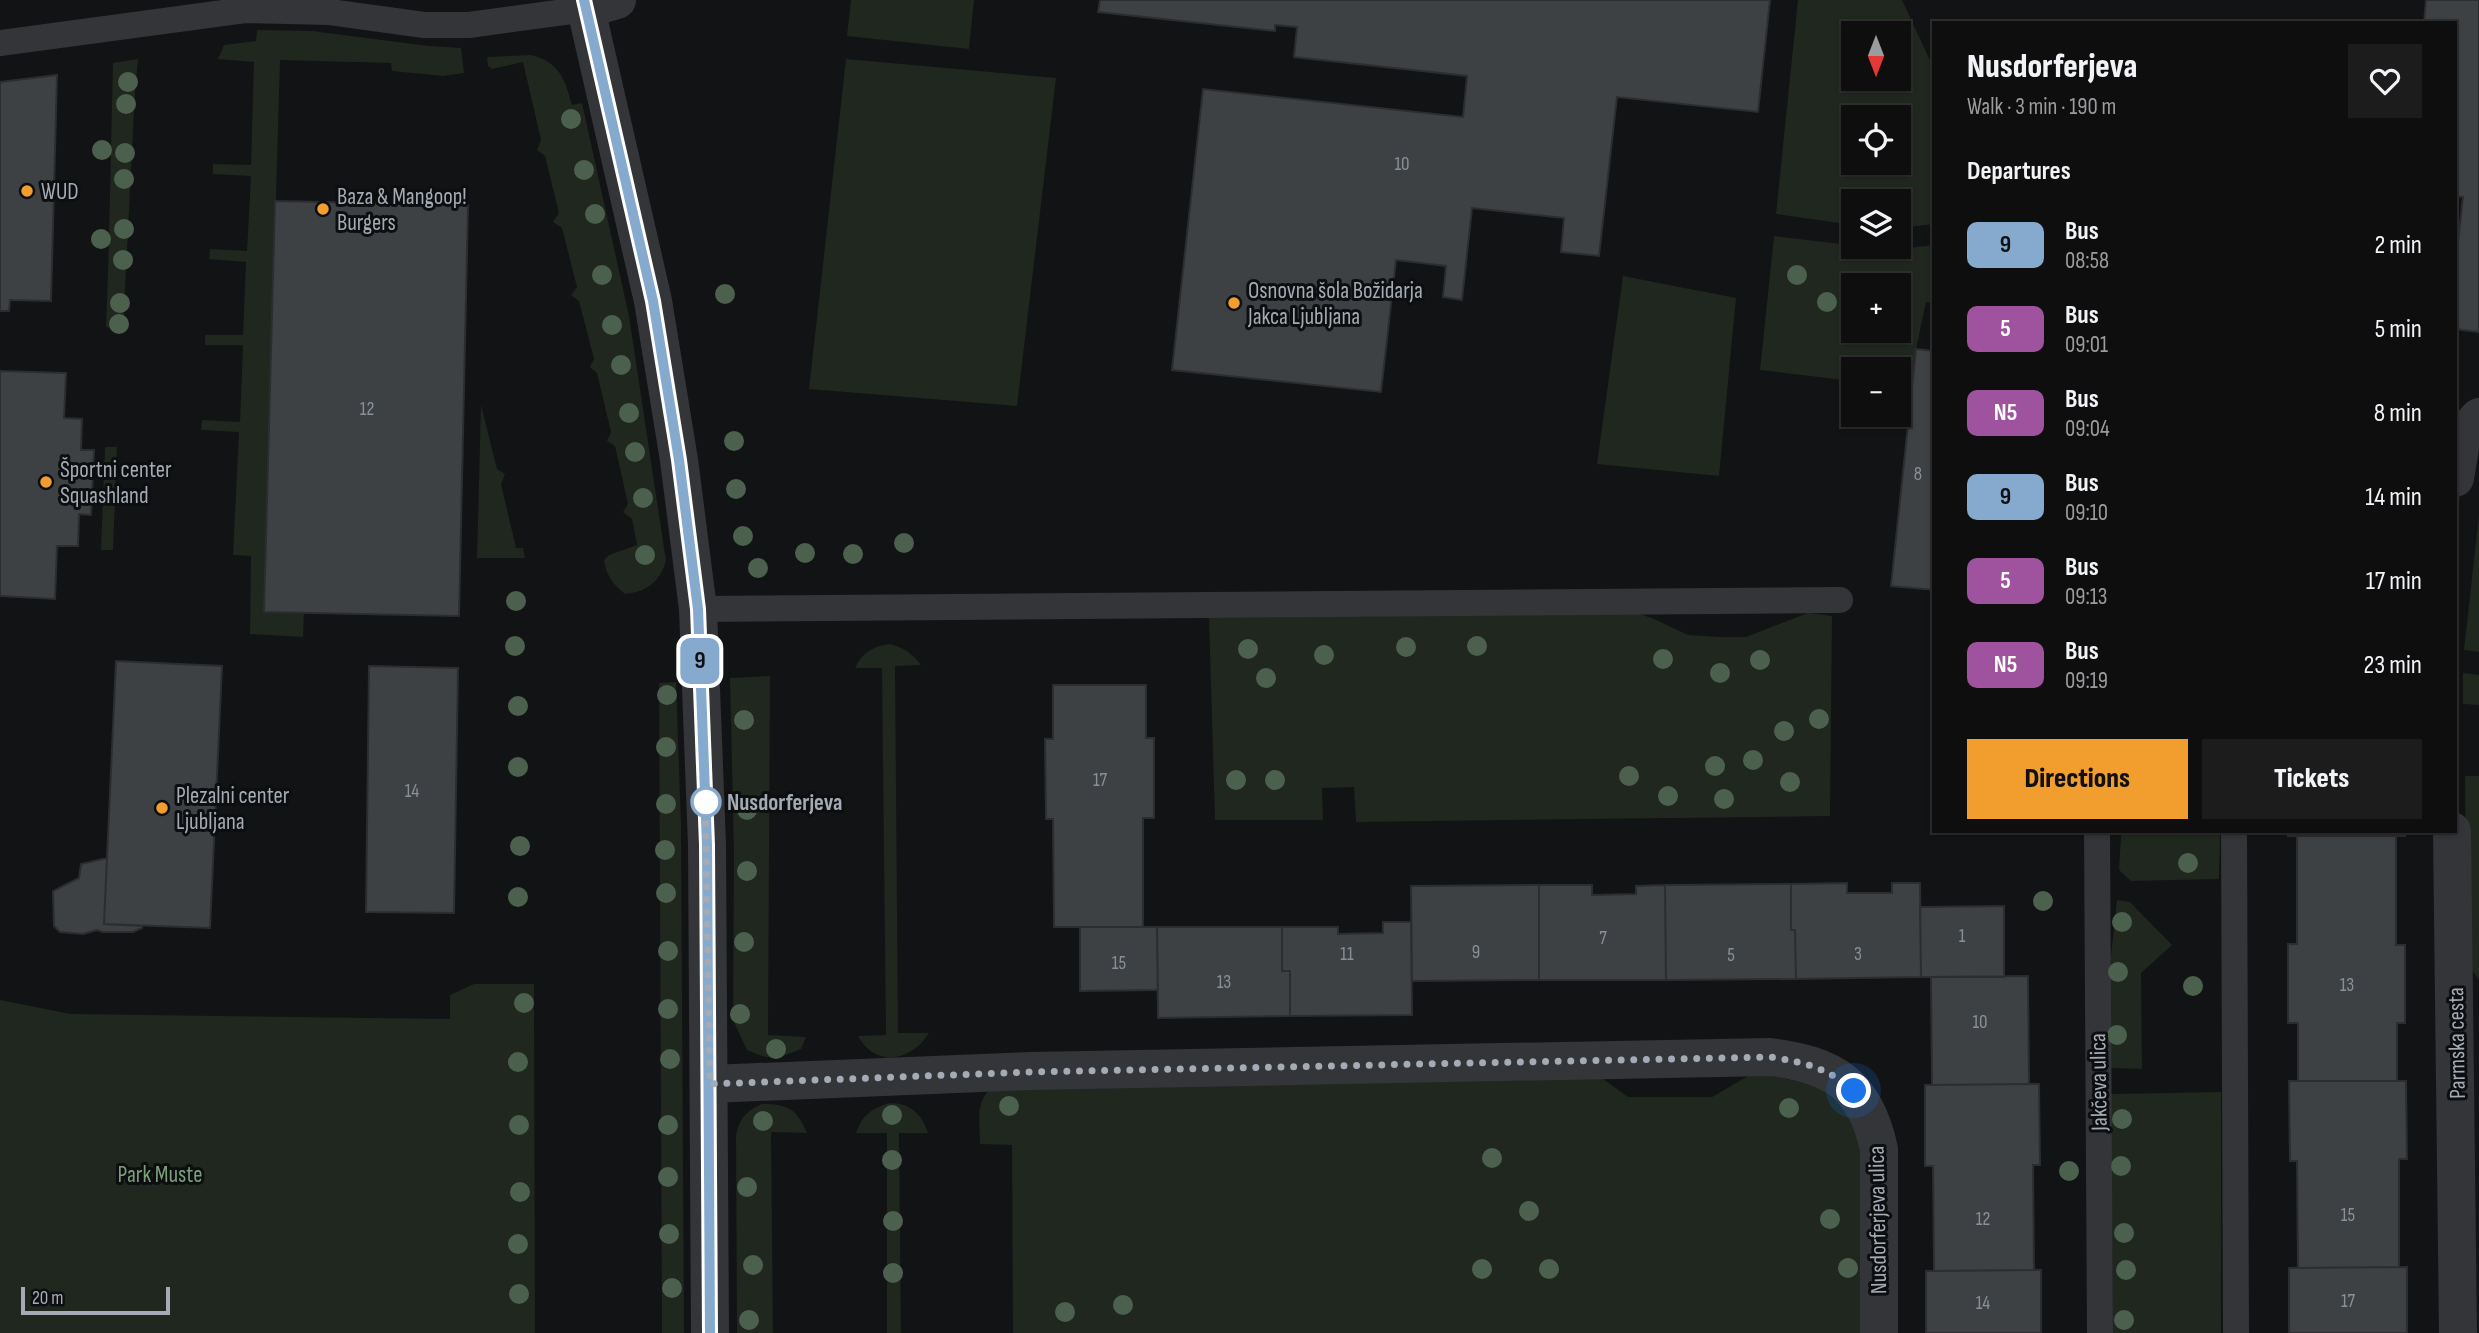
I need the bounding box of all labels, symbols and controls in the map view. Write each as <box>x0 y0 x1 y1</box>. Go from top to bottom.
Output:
north arrow <box>1841 21 1911 91</box>
map controls <box>1841 21 1911 427</box>
button: heart <box>2348 44 2422 118</box>
text: Nusdorferjeva <box>1967 47 2137 87</box>
text: Walk · 3 min · 190 m <box>1967 93 2116 121</box>
button: locate <box>1841 105 1911 175</box>
house number: 10 <box>1394 153 1410 176</box>
text: Departures <box>1967 156 2071 187</box>
place label: WUD <box>41 178 79 206</box>
marker: WUD <box>19 183 35 199</box>
place label: Baza & Mangoop! Burgers <box>337 183 467 237</box>
button: layers <box>1841 189 1911 259</box>
marker: Baza & Mangoop! Burgers <box>315 201 331 217</box>
text: Bus <box>2065 216 2099 247</box>
text: 9 <box>2000 230 2011 259</box>
text: 2 min <box>2374 230 2422 261</box>
text: 08:58 <box>2065 247 2109 275</box>
button: + <box>1841 273 1911 343</box>
place label: Osnovna šola Božidarja Jakca Ljubljana <box>1247 277 1423 331</box>
marker: Osnovna šola Božidarja Jakca Ljubljana <box>1226 295 1242 311</box>
text: Bus <box>2065 300 2099 331</box>
text: 5 <box>2000 314 2011 343</box>
text: 5 min <box>2375 314 2422 345</box>
text: 09:01 <box>2065 331 2108 359</box>
button: − <box>1841 357 1911 427</box>
text: Bus <box>2065 384 2099 415</box>
house number: 12 <box>360 398 374 421</box>
text: N5 <box>1994 398 2017 427</box>
text: 8 min <box>2374 398 2422 429</box>
text: 09:04 <box>2065 415 2110 443</box>
place label: Športni center Squashland <box>60 456 172 510</box>
house number: 8 <box>1914 463 1922 486</box>
text: Bus <box>2065 468 2099 499</box>
marker: Športni center Squashland <box>38 474 54 490</box>
text: 9 <box>2000 482 2011 511</box>
text: 14 min <box>2365 482 2422 513</box>
text: 09:10 <box>2065 499 2108 527</box>
text: Bus <box>2065 552 2099 583</box>
text: 5 <box>2000 566 2011 595</box>
text: 17 min <box>2366 566 2422 597</box>
text: 09:13 <box>2065 583 2107 611</box>
text: Bus <box>2065 636 2099 667</box>
line badge: 9 <box>677 638 723 684</box>
text: 9 <box>694 646 706 675</box>
text: N5 <box>1994 650 2017 679</box>
text: 23 min <box>2364 650 2422 681</box>
text: 09:19 <box>2065 667 2108 695</box>
button: Directions <box>1967 739 2188 819</box>
button: Tickets <box>2202 739 2422 819</box>
house number: 17 <box>1093 769 1108 792</box>
house number: 14 <box>405 780 419 803</box>
place label: Plezalni center Ljubljana <box>176 782 290 836</box>
marker: Nusdorferjeva <box>691 787 721 817</box>
place label: Nusdorferjeva <box>727 789 842 817</box>
marker: Plezalni center Ljubljana <box>154 800 170 816</box>
house number: 1 <box>1959 925 1966 948</box>
house number: 7 <box>1599 927 1607 950</box>
house number: 9 <box>1472 941 1480 964</box>
house number: 11 <box>1340 943 1354 966</box>
house number: 3 <box>1854 943 1862 966</box>
house number: 5 <box>1727 944 1735 967</box>
house number: 15 <box>1112 952 1126 975</box>
house number: 13 <box>1217 971 1231 994</box>
house number: 13 <box>2340 974 2354 997</box>
street label: Parmska cesta <box>2442 987 2472 1099</box>
house number: 10 <box>1972 1011 1988 1034</box>
street label: Jakčeva ulica <box>2084 1033 2114 1132</box>
your location <box>1836 1073 1871 1108</box>
street label: Nusdorferjeva ulica <box>1863 1146 1893 1294</box>
park label: Park Muste <box>118 1161 202 1189</box>
house number: 15 <box>2341 1204 2355 1227</box>
house number: 12 <box>1976 1208 1990 1231</box>
scale bar <box>21 1284 170 1316</box>
text: 20 m <box>32 1287 64 1310</box>
house number: 17 <box>2341 1290 2356 1313</box>
house number: 14 <box>1976 1292 1990 1315</box>

